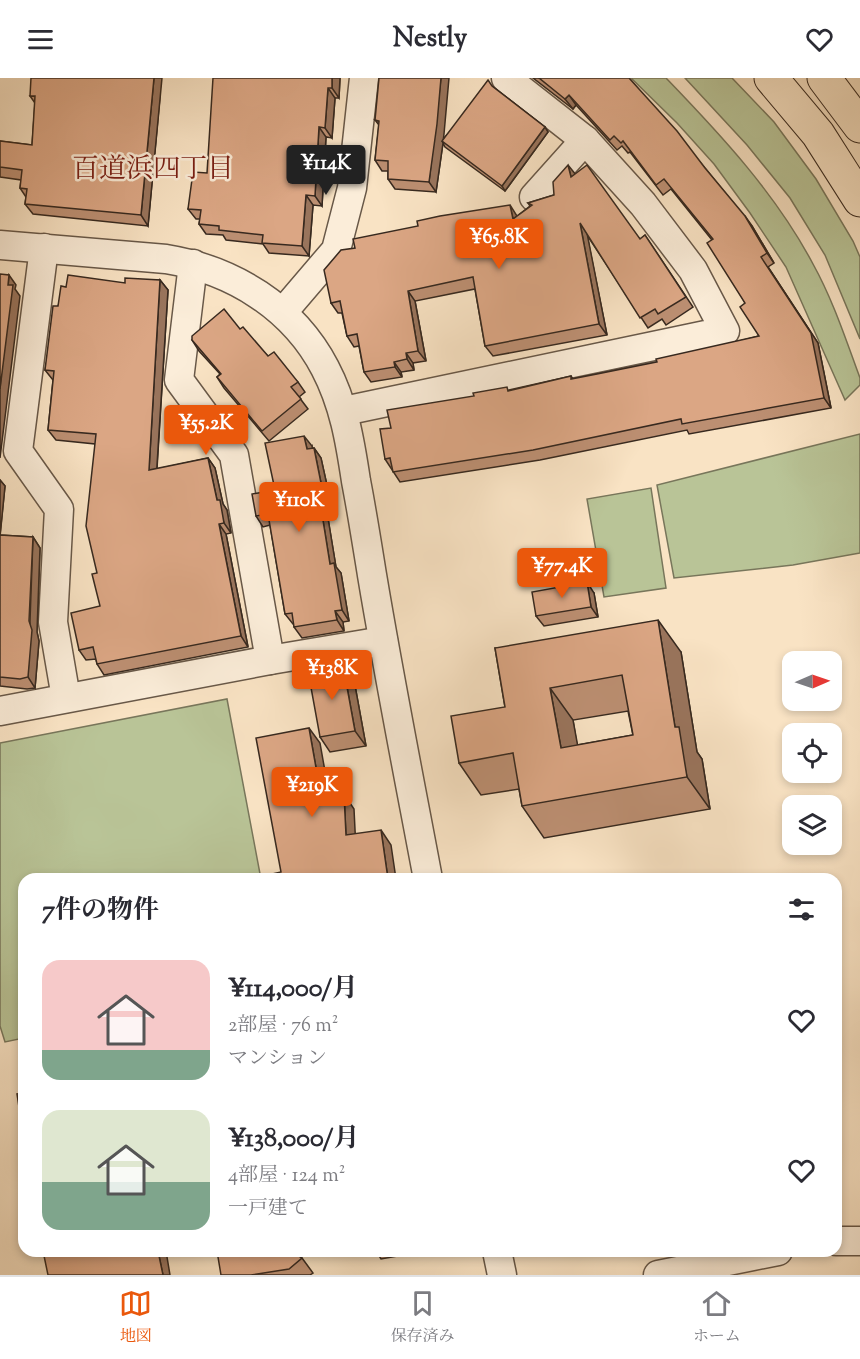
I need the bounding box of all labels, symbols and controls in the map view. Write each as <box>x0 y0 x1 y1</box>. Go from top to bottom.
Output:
text: Nestly <box>393 20 467 59</box>
icon: menu <box>24 23 57 56</box>
icon: heart <box>803 23 836 56</box>
pin: ¥114K <box>284 145 368 196</box>
text: ¥114K <box>300 150 352 179</box>
district label: 百道浜四丁目 <box>72 151 234 190</box>
pin: ¥65.8K <box>450 219 548 270</box>
text: ¥65.8K <box>469 224 529 253</box>
pin: ¥55.2K <box>157 405 255 456</box>
text: ¥55.2K <box>178 410 234 439</box>
pin: ¥110K <box>257 482 341 533</box>
text: ¥110K <box>273 487 325 516</box>
pin: ¥77.4K <box>513 548 611 599</box>
text: ¥77.4K <box>531 553 593 582</box>
pin: ¥138K <box>290 650 374 701</box>
north arrow <box>782 651 842 711</box>
map controls <box>782 651 842 855</box>
text: ¥138K <box>306 655 358 684</box>
button: locate <box>782 723 842 783</box>
pin: ¥219K <box>270 767 354 818</box>
text: ¥219K <box>286 772 338 801</box>
button: layers <box>782 795 842 855</box>
text: 7件の物件 <box>42 893 159 930</box>
icon: filters <box>785 893 818 926</box>
text: ¥114,000/月 <box>228 971 358 1008</box>
icon: home <box>90 984 162 1056</box>
icon: heart <box>785 1004 818 1037</box>
text: 2部屋 · 76 m² <box>228 1012 338 1041</box>
text: マンション <box>228 1045 327 1074</box>
text: ¥138,000/月 <box>228 1121 359 1158</box>
icon: home <box>90 1134 162 1206</box>
icon: heart <box>785 1154 818 1187</box>
text: 4部屋 · 124 m² <box>228 1162 345 1191</box>
text: 一戸建て <box>228 1195 308 1224</box>
tab: 地図 <box>119 1287 152 1349</box>
tab: 保存済み <box>390 1287 454 1349</box>
tab: ホーム <box>693 1287 741 1349</box>

